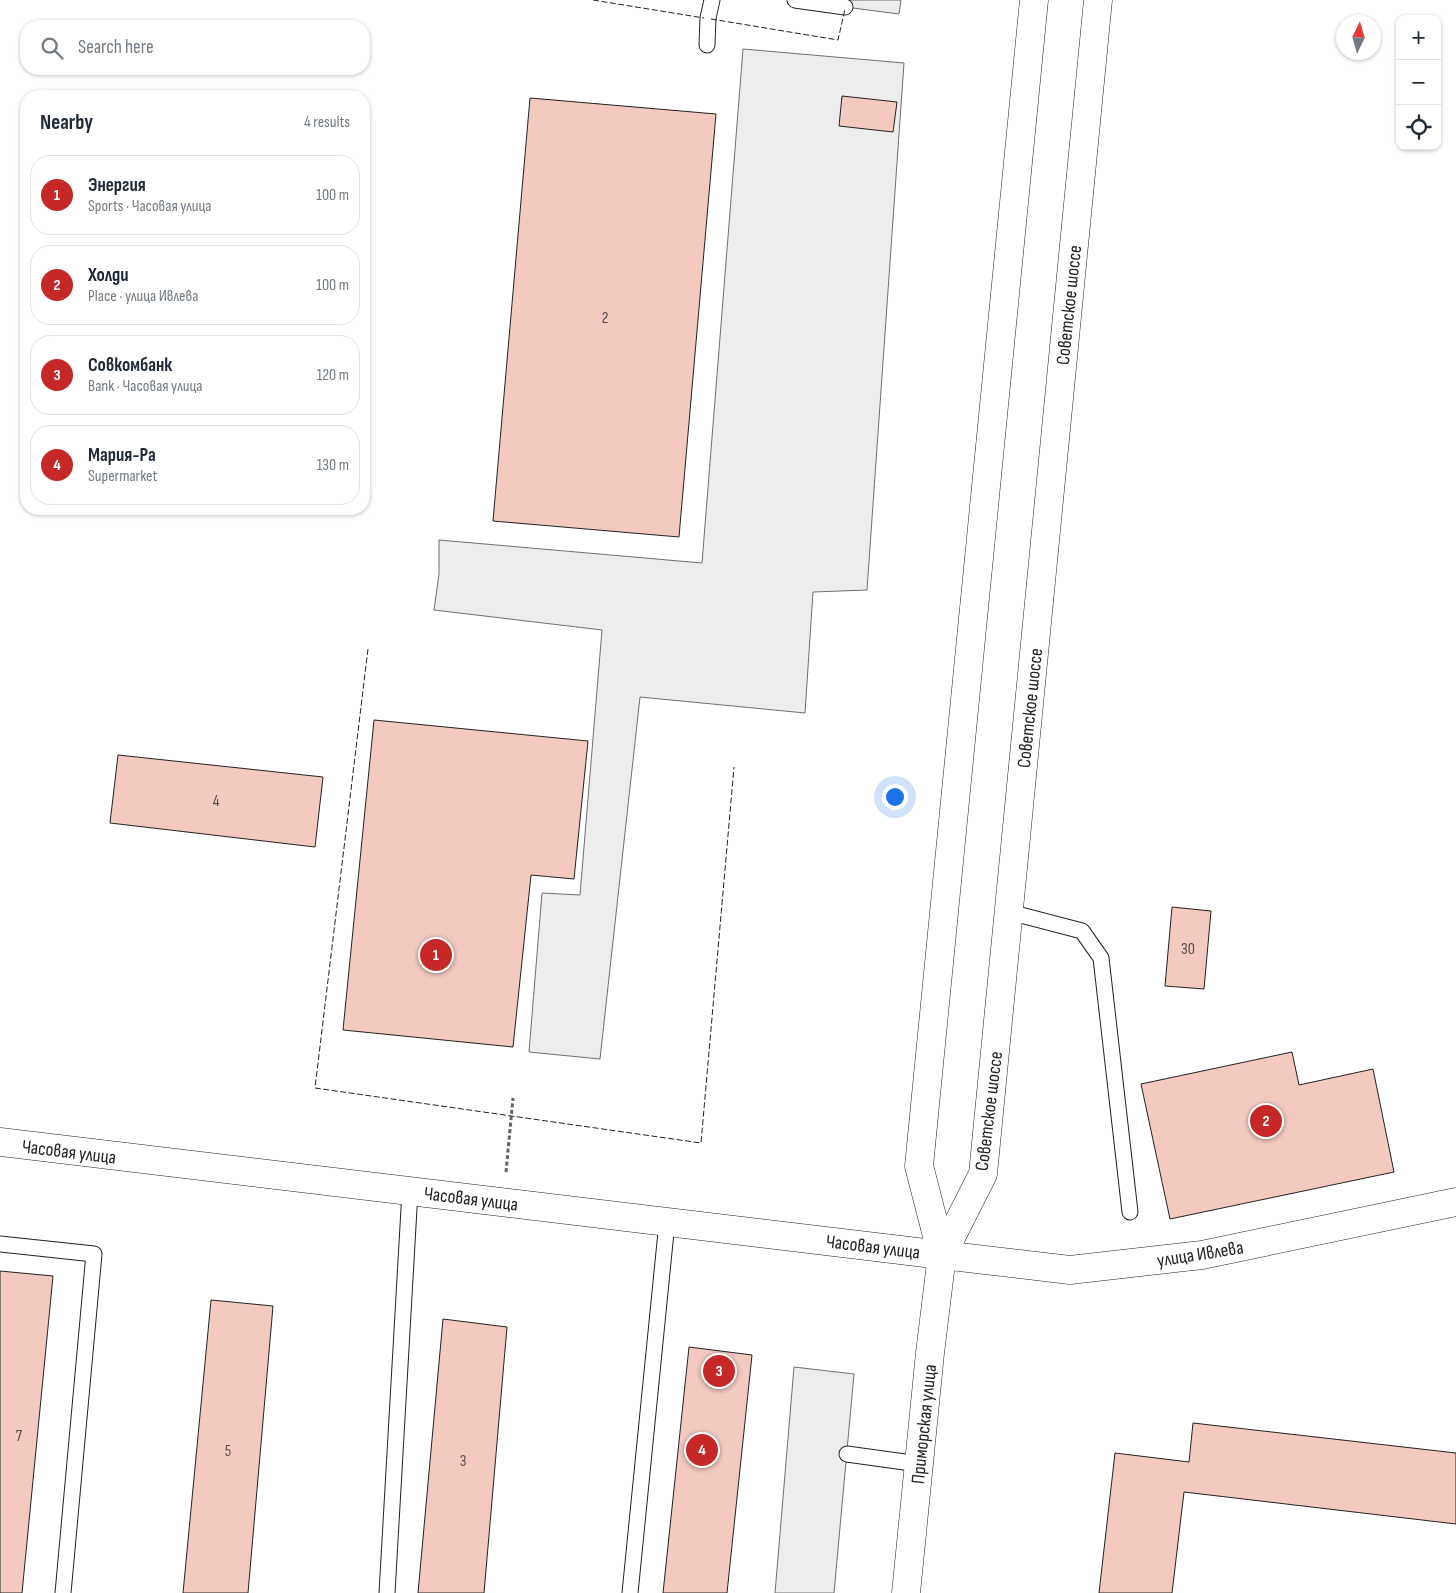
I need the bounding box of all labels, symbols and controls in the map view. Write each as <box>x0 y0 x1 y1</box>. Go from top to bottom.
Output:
north arrow <box>1336 15 1381 60</box>
map controls <box>1396 15 1441 150</box>
button: + <box>1396 15 1441 60</box>
search box <box>20 20 370 75</box>
icon: search <box>38 34 66 62</box>
text: Search here <box>78 36 154 59</box>
button: − <box>1396 60 1441 105</box>
button: locate <box>1396 105 1441 150</box>
text: Nearby <box>40 110 93 135</box>
text: 4 results <box>304 113 350 132</box>
text: Энергия <box>88 174 146 197</box>
text: 1 <box>54 186 60 205</box>
text: 100 m <box>316 186 349 205</box>
text: Sports · Часовая улица <box>88 197 211 216</box>
street label: Советское шоссе <box>1052 244 1087 366</box>
text: Холди <box>88 264 129 287</box>
text: 2 <box>53 276 61 295</box>
text: 100 m <box>316 276 349 295</box>
text: Place · улица Ивлева <box>88 287 198 306</box>
house number: 2 <box>602 309 608 328</box>
text: Совкомбанк <box>88 354 172 377</box>
text: 3 <box>53 366 61 385</box>
text: 120 m <box>317 366 349 385</box>
text: Bank · Часовая улица <box>88 377 202 396</box>
text: Мария-Ра <box>88 444 156 467</box>
text: 4 <box>53 456 61 475</box>
text: 130 m <box>317 456 349 475</box>
text: Supermarket <box>88 467 157 486</box>
street label: Советское шоссе <box>1013 647 1048 769</box>
your location <box>882 784 908 810</box>
house number: 4 <box>213 792 220 811</box>
pin: 1 <box>420 936 452 974</box>
house number: 30 <box>1181 940 1195 959</box>
street label: Советское шоссе <box>971 1050 1008 1172</box>
pin: 2 <box>1250 1102 1282 1140</box>
street label: Часовая улица <box>20 1135 117 1170</box>
street label: Часовая улица <box>422 1182 519 1217</box>
street label: Часовая улица <box>824 1230 921 1265</box>
street label: улица Ивлева <box>1155 1236 1245 1273</box>
pin: 3 <box>703 1352 735 1390</box>
street label: Приморская улица <box>907 1363 942 1485</box>
house number: 7 <box>16 1427 23 1446</box>
pin: 4 <box>686 1431 718 1469</box>
house number: 5 <box>225 1442 231 1461</box>
house number: 3 <box>460 1452 466 1471</box>

